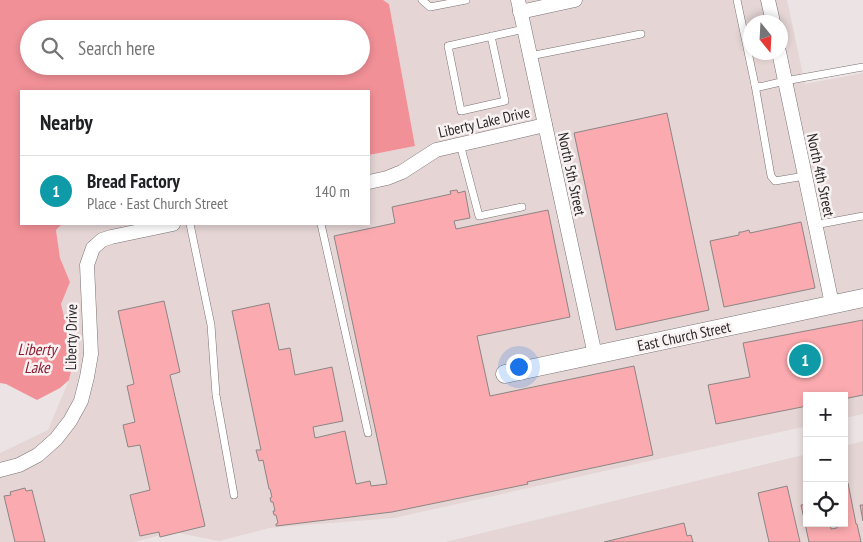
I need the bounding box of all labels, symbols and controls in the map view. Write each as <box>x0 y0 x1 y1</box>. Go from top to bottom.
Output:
north arrow <box>743 15 788 60</box>
search box <box>20 20 370 75</box>
icon: search <box>38 34 66 62</box>
text: Search here <box>78 36 155 60</box>
street label: Liberty Lake Drive <box>436 102 532 142</box>
text: Nearby <box>40 109 93 136</box>
street label: North 5th Street <box>554 131 590 217</box>
street label: North 4th Street <box>803 132 839 218</box>
text: Bread Factory <box>87 169 180 193</box>
text: 1 <box>52 181 60 201</box>
text: 140 m <box>315 181 350 201</box>
text: Place · East Church Street <box>87 193 228 213</box>
street label: Liberty Drive <box>61 304 81 370</box>
street label: East Church Street <box>636 317 732 355</box>
water label: Liberty Lake <box>18 339 58 377</box>
pin: 1 <box>789 341 821 379</box>
your location <box>506 354 532 380</box>
map controls <box>803 392 848 527</box>
button: + <box>803 392 848 437</box>
button: − <box>803 437 848 482</box>
button: locate <box>803 482 848 527</box>

